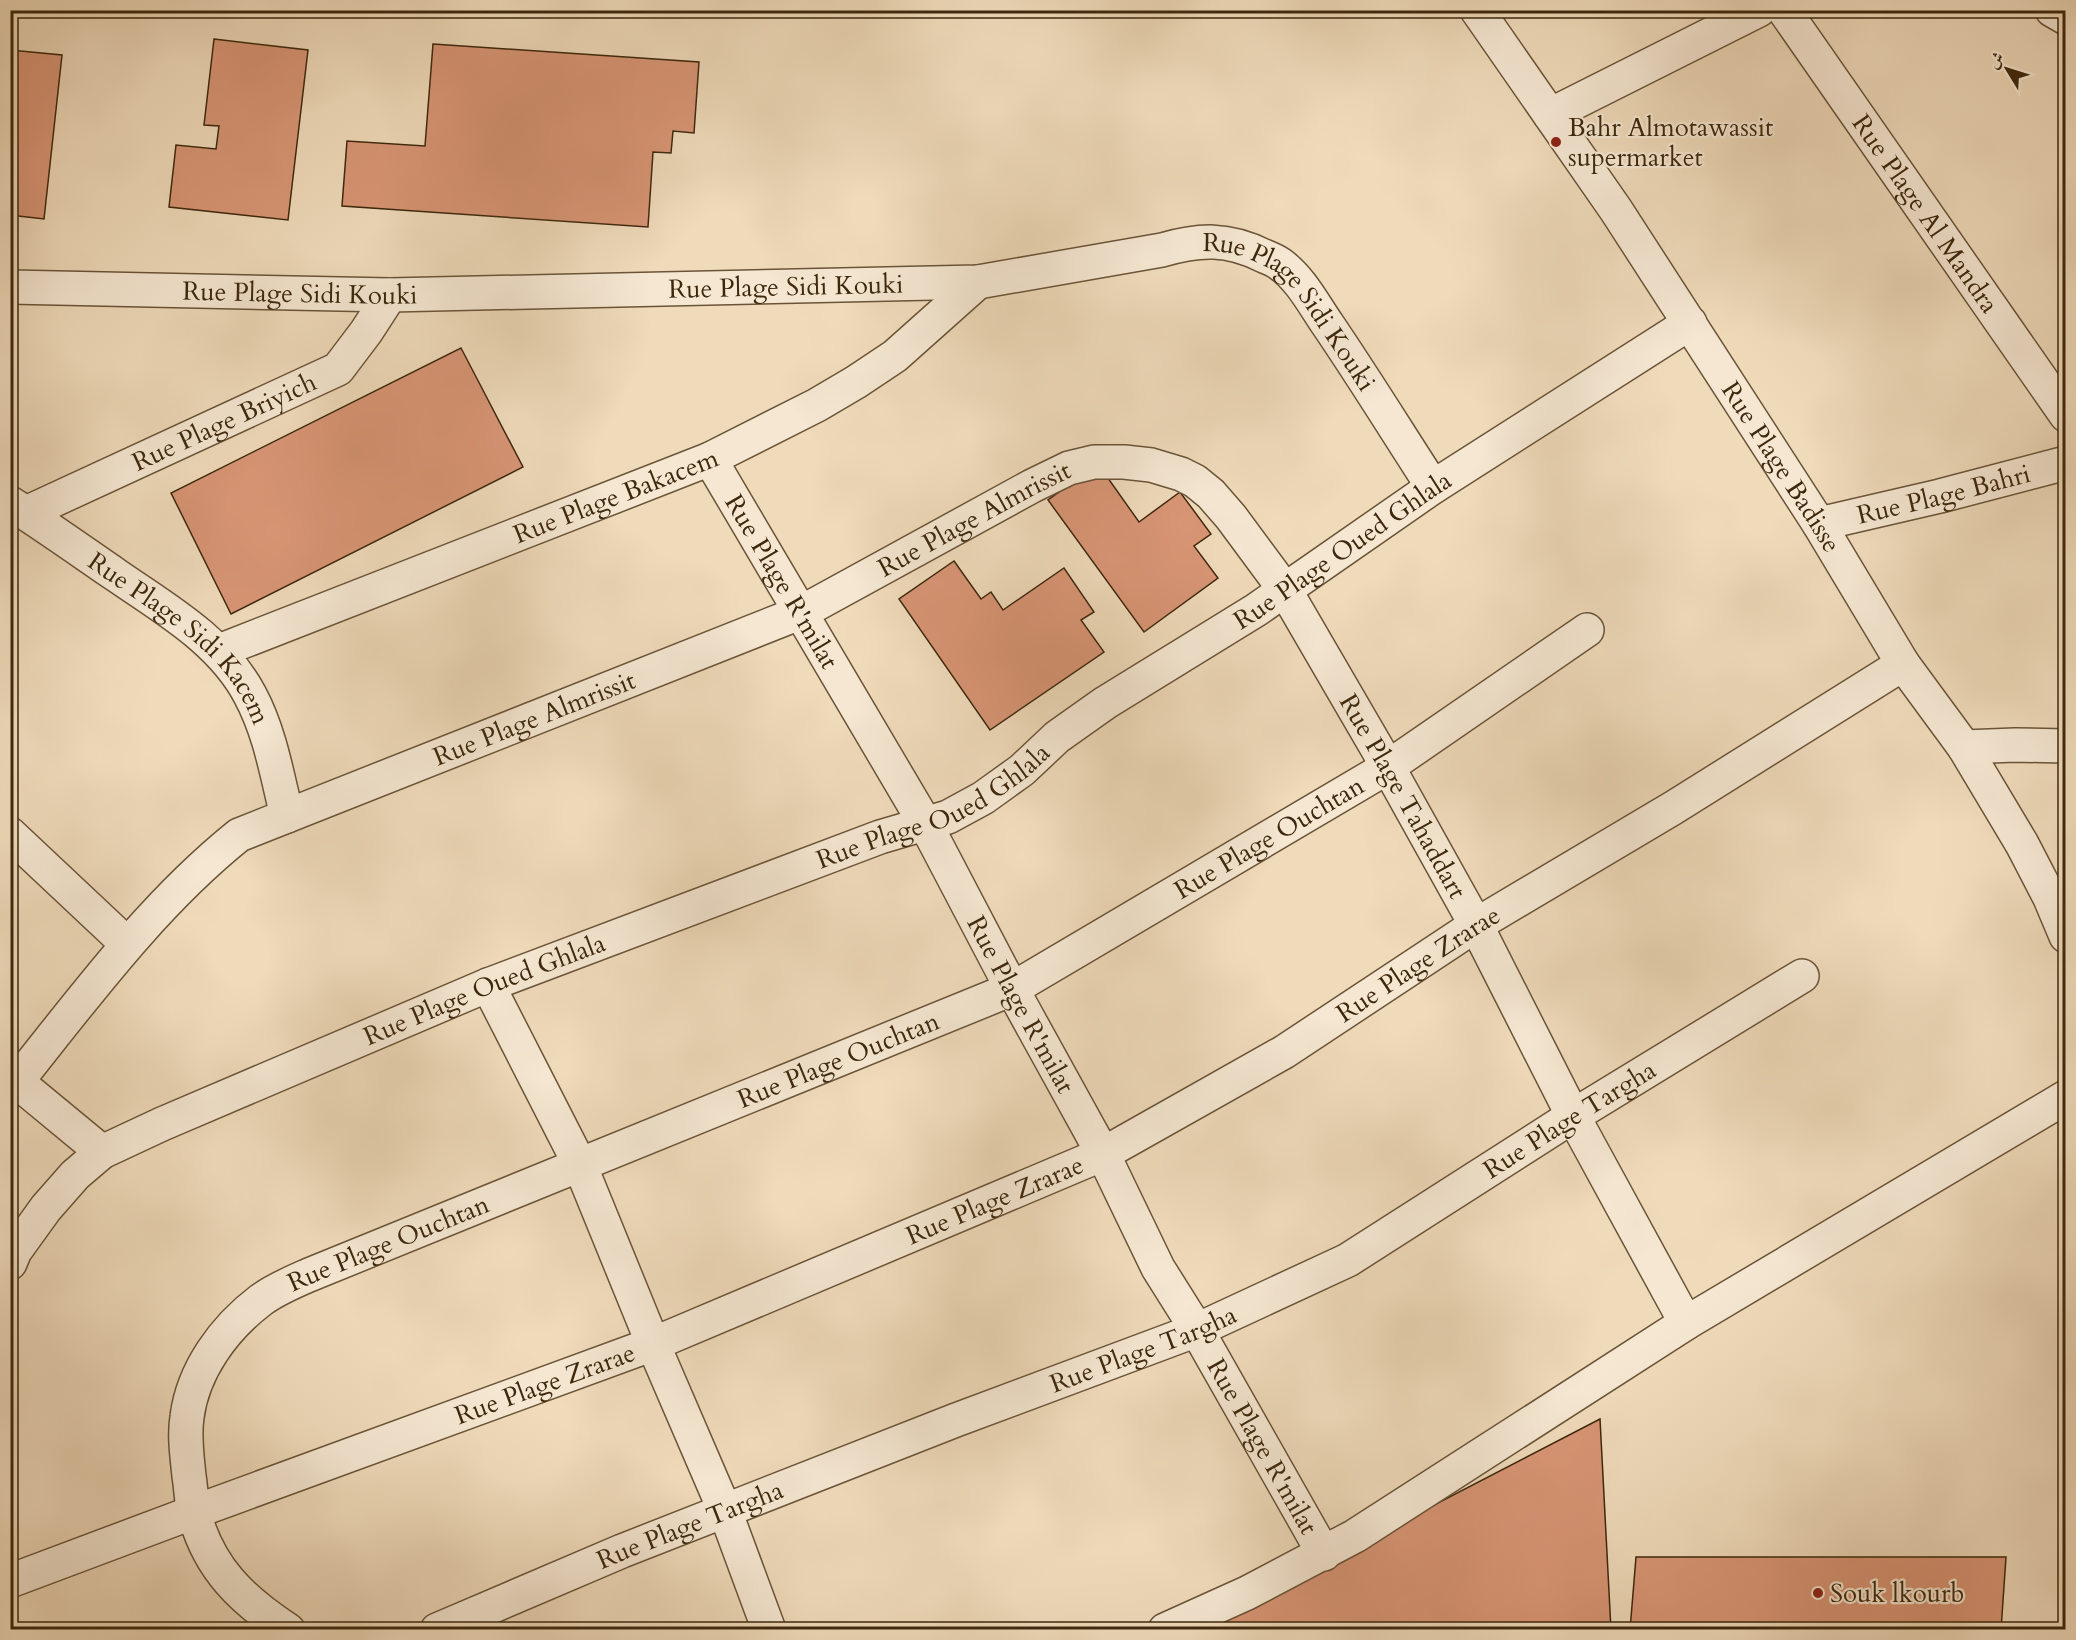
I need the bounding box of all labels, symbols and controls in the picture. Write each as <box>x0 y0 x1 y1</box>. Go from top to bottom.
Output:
north arrow <box>1977 39 2037 99</box>
text: ش <box>1982 47 2010 73</box>
street label: Rue Plage Al Mandra <box>1844 107 2007 320</box>
place label: Bahr Almotawassit supermarket <box>1568 110 1773 175</box>
marker: Bahr Almotawassit supermarket <box>1549 135 1563 149</box>
street label: Rue Plage Sidi Kouki <box>1202 225 1384 398</box>
street label: Rue Plage Sidi Kouki <box>668 267 904 307</box>
street label: Rue Plage Sidi Kouki <box>182 274 418 313</box>
street label: Rue Plage Briyich <box>126 364 322 480</box>
street label: Rue Plage Badisse <box>1713 375 1849 559</box>
street label: Rue Plage Bakacem <box>508 440 724 552</box>
street label: Rue Plage Almrissit <box>871 453 1077 585</box>
street label: Rue Plage Bahri <box>1853 456 2034 533</box>
street label: Rue Plage Oued Ghlala <box>1227 463 1458 638</box>
street label: Rue Plage R'milat <box>717 488 847 675</box>
street label: Rue Plage Sidi Kacem <box>81 544 278 730</box>
street label: Rue Plage Almrissit <box>428 663 640 774</box>
street label: Rue Plage Tahaddart <box>1331 687 1475 905</box>
street label: Rue Plage Oued Ghlala <box>811 736 1058 877</box>
street label: Rue Plage Ouchtan <box>1168 768 1371 907</box>
street label: Rue Plage Zrarae <box>1329 898 1507 1031</box>
street label: Rue Plage R'milat <box>959 910 1083 1100</box>
street label: Rue Plage Oued Ghlala <box>358 925 610 1054</box>
street label: Rue Plage Ouchtan <box>732 1003 945 1117</box>
street label: Rue Plage Targha <box>1477 1052 1663 1187</box>
street label: Rue Plage Zrarae <box>901 1147 1089 1253</box>
street label: Rue Plage Ouchtan <box>282 1187 495 1300</box>
street label: Rue Plage Targha <box>1045 1297 1242 1401</box>
street label: Rue Plage Zrarae <box>450 1335 640 1433</box>
street label: Rue Plage R'milat <box>1199 1352 1326 1541</box>
street label: Rue Plage Targha <box>591 1472 788 1578</box>
place label: Souk lkourb <box>1830 1576 1965 1611</box>
marker: Souk lkourb <box>1811 1586 1825 1600</box>

